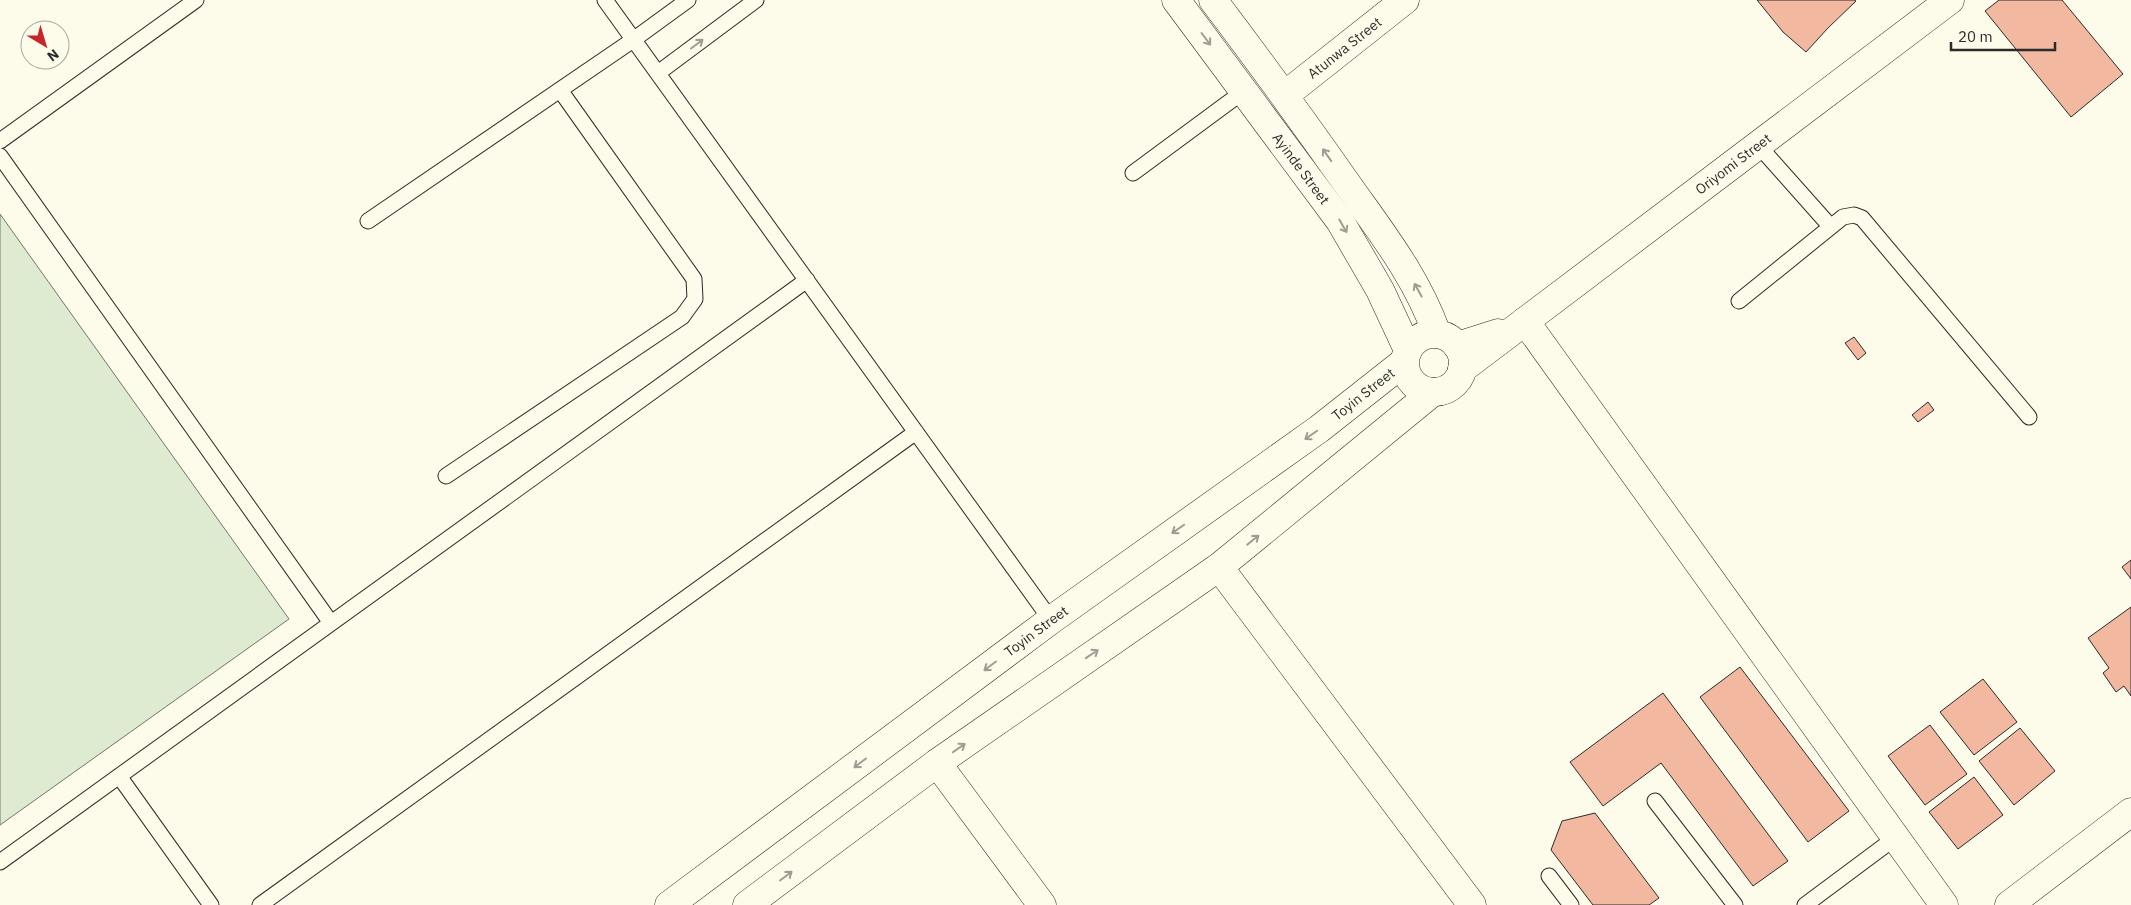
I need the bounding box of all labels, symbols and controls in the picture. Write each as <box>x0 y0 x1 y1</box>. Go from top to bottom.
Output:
street label: Atunwa Street <box>1304 13 1385 83</box>
north arrow <box>20 20 70 70</box>
scale bar <box>1951 20 2055 52</box>
text: 20 m <box>1958 27 1993 46</box>
one-way arrow <box>1200 32 1211 45</box>
one-way arrow <box>690 39 704 49</box>
text: N <box>43 45 63 65</box>
street label: Ayinde Street <box>1269 129 1334 208</box>
street label: Oriyomi Street <box>1692 129 1775 198</box>
one-way arrow <box>1322 148 1332 162</box>
one-way arrow <box>1339 219 1349 233</box>
one-way arrow <box>1413 282 1423 297</box>
street label: Toyin Street <box>1328 364 1398 424</box>
one-way arrow <box>1304 430 1318 440</box>
one-way arrow <box>1172 524 1185 535</box>
one-way arrow <box>1246 534 1259 545</box>
street label: Toyin Street <box>1001 602 1072 661</box>
one-way arrow <box>1085 649 1099 659</box>
one-way arrow <box>984 660 997 671</box>
one-way arrow <box>952 742 965 753</box>
one-way arrow <box>853 758 867 768</box>
one-way arrow <box>779 871 793 881</box>

